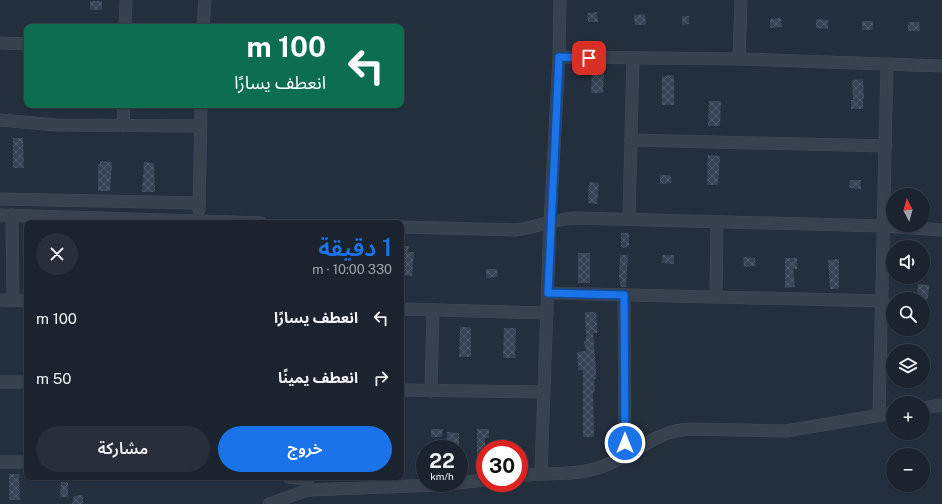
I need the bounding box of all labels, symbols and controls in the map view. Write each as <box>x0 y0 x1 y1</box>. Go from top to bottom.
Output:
text: 100 m <box>247 30 326 63</box>
icon: left <box>340 40 392 92</box>
pin <box>572 41 606 75</box>
icon: arrive <box>578 47 600 69</box>
text: انعطف يسارًا <box>234 72 326 93</box>
north arrow <box>886 188 930 232</box>
map controls <box>886 188 930 492</box>
button: close <box>36 233 78 275</box>
text: 1 دقيقة <box>318 233 392 261</box>
button: sound <box>886 240 930 284</box>
text: 330 m · 10:00 <box>312 262 392 277</box>
button: search <box>886 292 930 336</box>
icon: left <box>370 307 392 329</box>
text: انعطف يسارًا <box>274 309 358 326</box>
text: 100 m <box>36 310 77 327</box>
button: layers <box>886 344 930 388</box>
icon: right <box>370 367 392 389</box>
text: انعطف يمينًا <box>278 369 358 386</box>
text: 50 m <box>36 370 71 387</box>
button: + <box>886 396 930 440</box>
position arrow <box>604 422 646 464</box>
button: مشاركة <box>36 426 210 472</box>
button: خروج <box>218 426 392 472</box>
speed limit sign: 30 <box>476 440 528 492</box>
button: − <box>886 448 930 492</box>
text: 22 <box>429 449 455 473</box>
text: km/h <box>430 470 454 482</box>

